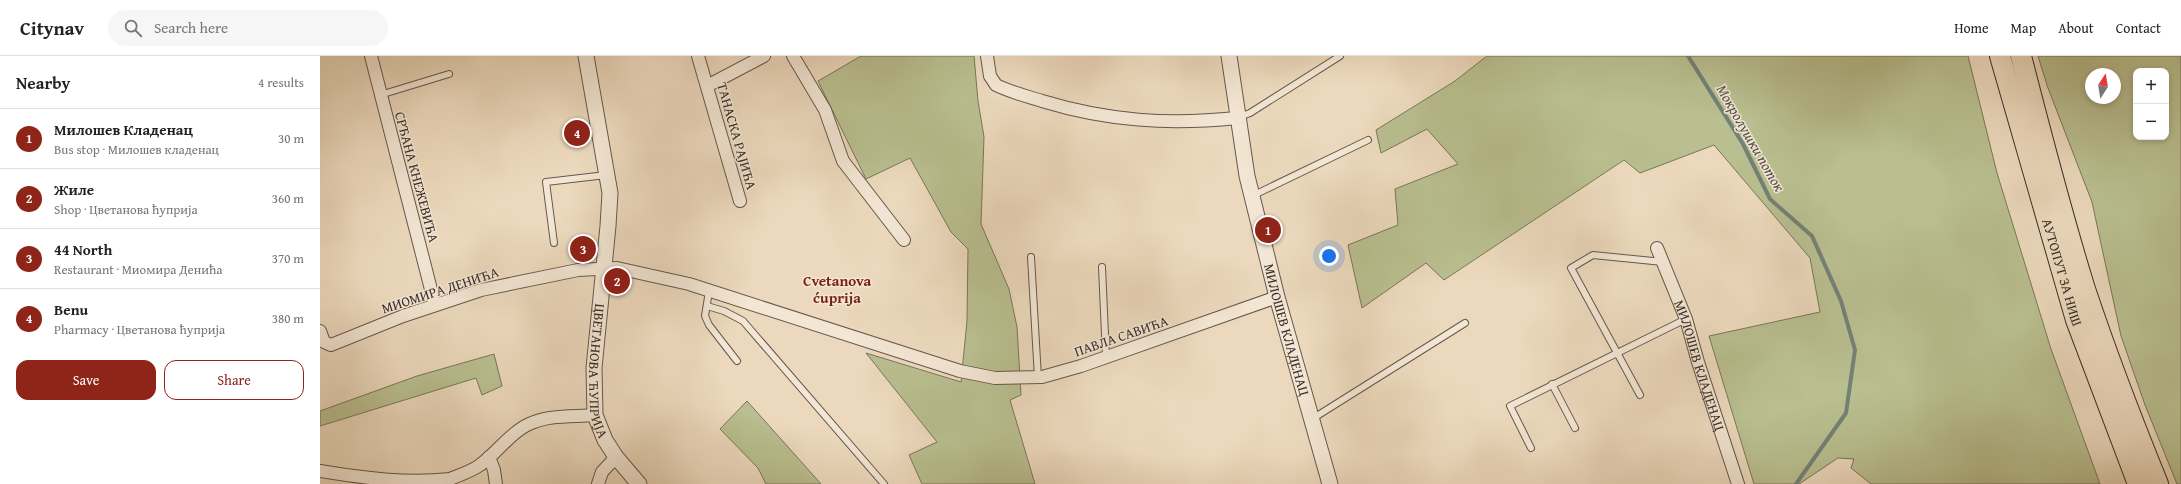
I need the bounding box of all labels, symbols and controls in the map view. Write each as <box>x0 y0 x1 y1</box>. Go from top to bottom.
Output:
search box <box>108 10 388 46</box>
text: Citynav <box>20 14 84 42</box>
icon: search <box>122 17 144 39</box>
text: Search here <box>154 17 228 38</box>
text: Home <box>1954 18 1989 38</box>
text: Map <box>2011 18 2036 38</box>
text: About <box>2058 18 2094 38</box>
text: Contact <box>2116 18 2161 38</box>
north arrow <box>2085 68 2121 104</box>
map controls <box>2133 68 2169 140</box>
button: + <box>2133 68 2169 104</box>
text: Nearby <box>16 70 70 95</box>
text: 4 results <box>258 73 304 92</box>
street label: ТАНАСКА РАЈИЋА <box>712 80 762 192</box>
water label: Мокролушки поток <box>1712 80 1791 196</box>
button: − <box>2133 104 2169 140</box>
street label: СРЂАНА КНЕЖЕВИЋА <box>390 109 444 245</box>
pin: 4 <box>564 118 590 148</box>
text: Милошев Кладенац <box>54 119 193 140</box>
text: 1 <box>26 129 32 148</box>
text: 30 m <box>278 129 304 148</box>
text: Bus stop · Милошев кладенац <box>54 140 219 159</box>
text: Жиле <box>54 179 94 200</box>
text: 2 <box>26 189 32 208</box>
text: 360 m <box>272 189 304 208</box>
text: Shop · Цветанова ћуприја <box>54 200 198 219</box>
pin: 1 <box>1255 215 1281 245</box>
street label: АУТОПУТ ЗА НИШ <box>2037 216 2088 329</box>
pin: 3 <box>570 234 596 264</box>
text: 44 North <box>54 239 112 260</box>
your location <box>1319 246 1339 266</box>
text: 3 <box>26 249 32 268</box>
text: 370 m <box>272 249 304 268</box>
text: Restaurant · Миомира Денића <box>54 260 223 279</box>
street label: МИОМИРА ДЕНИЋА <box>379 261 502 318</box>
street label: МИЛОШЕВ КЛАДЕНАЦ <box>1259 261 1315 398</box>
pin: 2 <box>604 266 630 296</box>
district label: Cvetanova ćuprija <box>803 270 871 308</box>
street label: МИЛОШЕВ КЛАДЕНАЦ <box>1669 297 1730 433</box>
text: Benu <box>54 299 88 320</box>
street label: ЦВЕТАНОВА ЋУПРИЈА <box>584 303 613 441</box>
text: 4 <box>26 309 32 328</box>
text: 380 m <box>272 309 304 328</box>
street label: ПАВЛА САВИЋА <box>1071 310 1171 361</box>
text: Pharmacy · Цветанова ћуприја <box>54 320 225 339</box>
button: Save <box>16 360 156 400</box>
button: Share <box>164 360 304 400</box>

